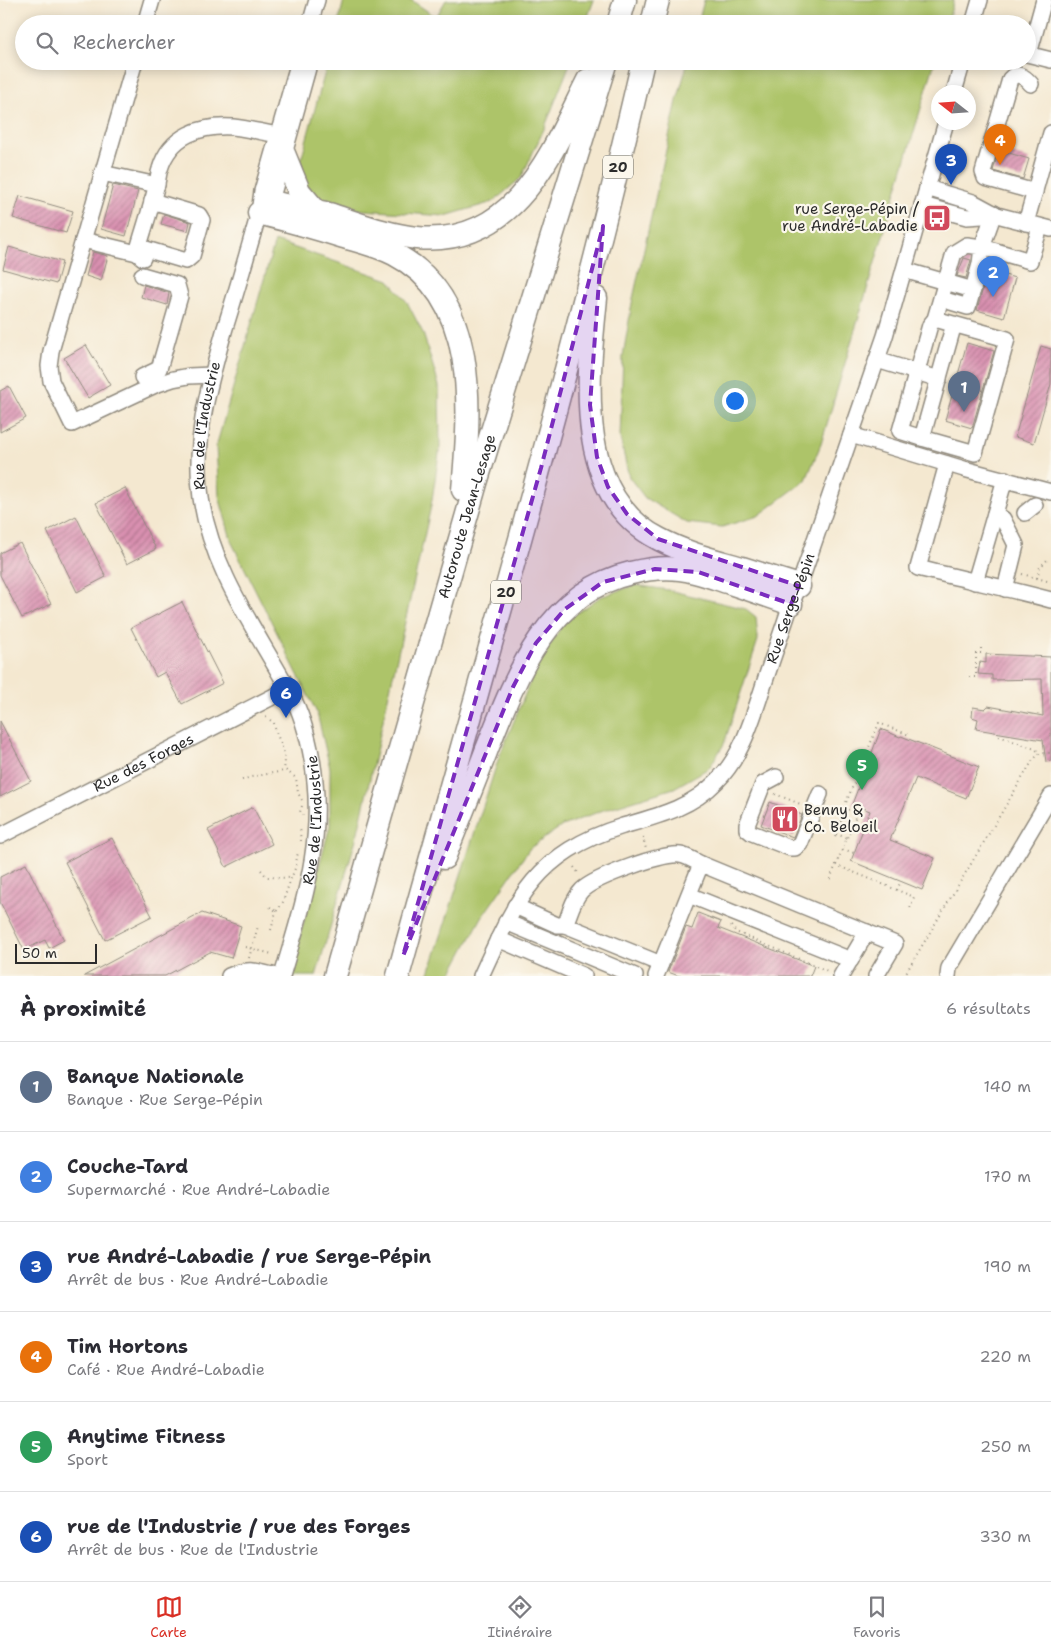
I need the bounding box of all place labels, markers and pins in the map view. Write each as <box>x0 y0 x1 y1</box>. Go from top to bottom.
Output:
pin: 4 <box>984 124 1016 165</box>
pin: 3 <box>935 144 967 185</box>
place label: rue Serge-Pépin / rue André-Labadie <box>782 199 920 236</box>
bus stop icon: rue Serge-Pépin / rue André-Labadie <box>922 203 952 233</box>
pin: 2 <box>977 256 1009 297</box>
pin: 1 <box>948 371 980 412</box>
pin: 6 <box>270 677 302 718</box>
pin: 5 <box>846 749 878 790</box>
place label: Benny & Co. Beloeil <box>804 800 878 837</box>
restaurant icon: Benny & Co. Beloeil <box>770 804 800 834</box>

